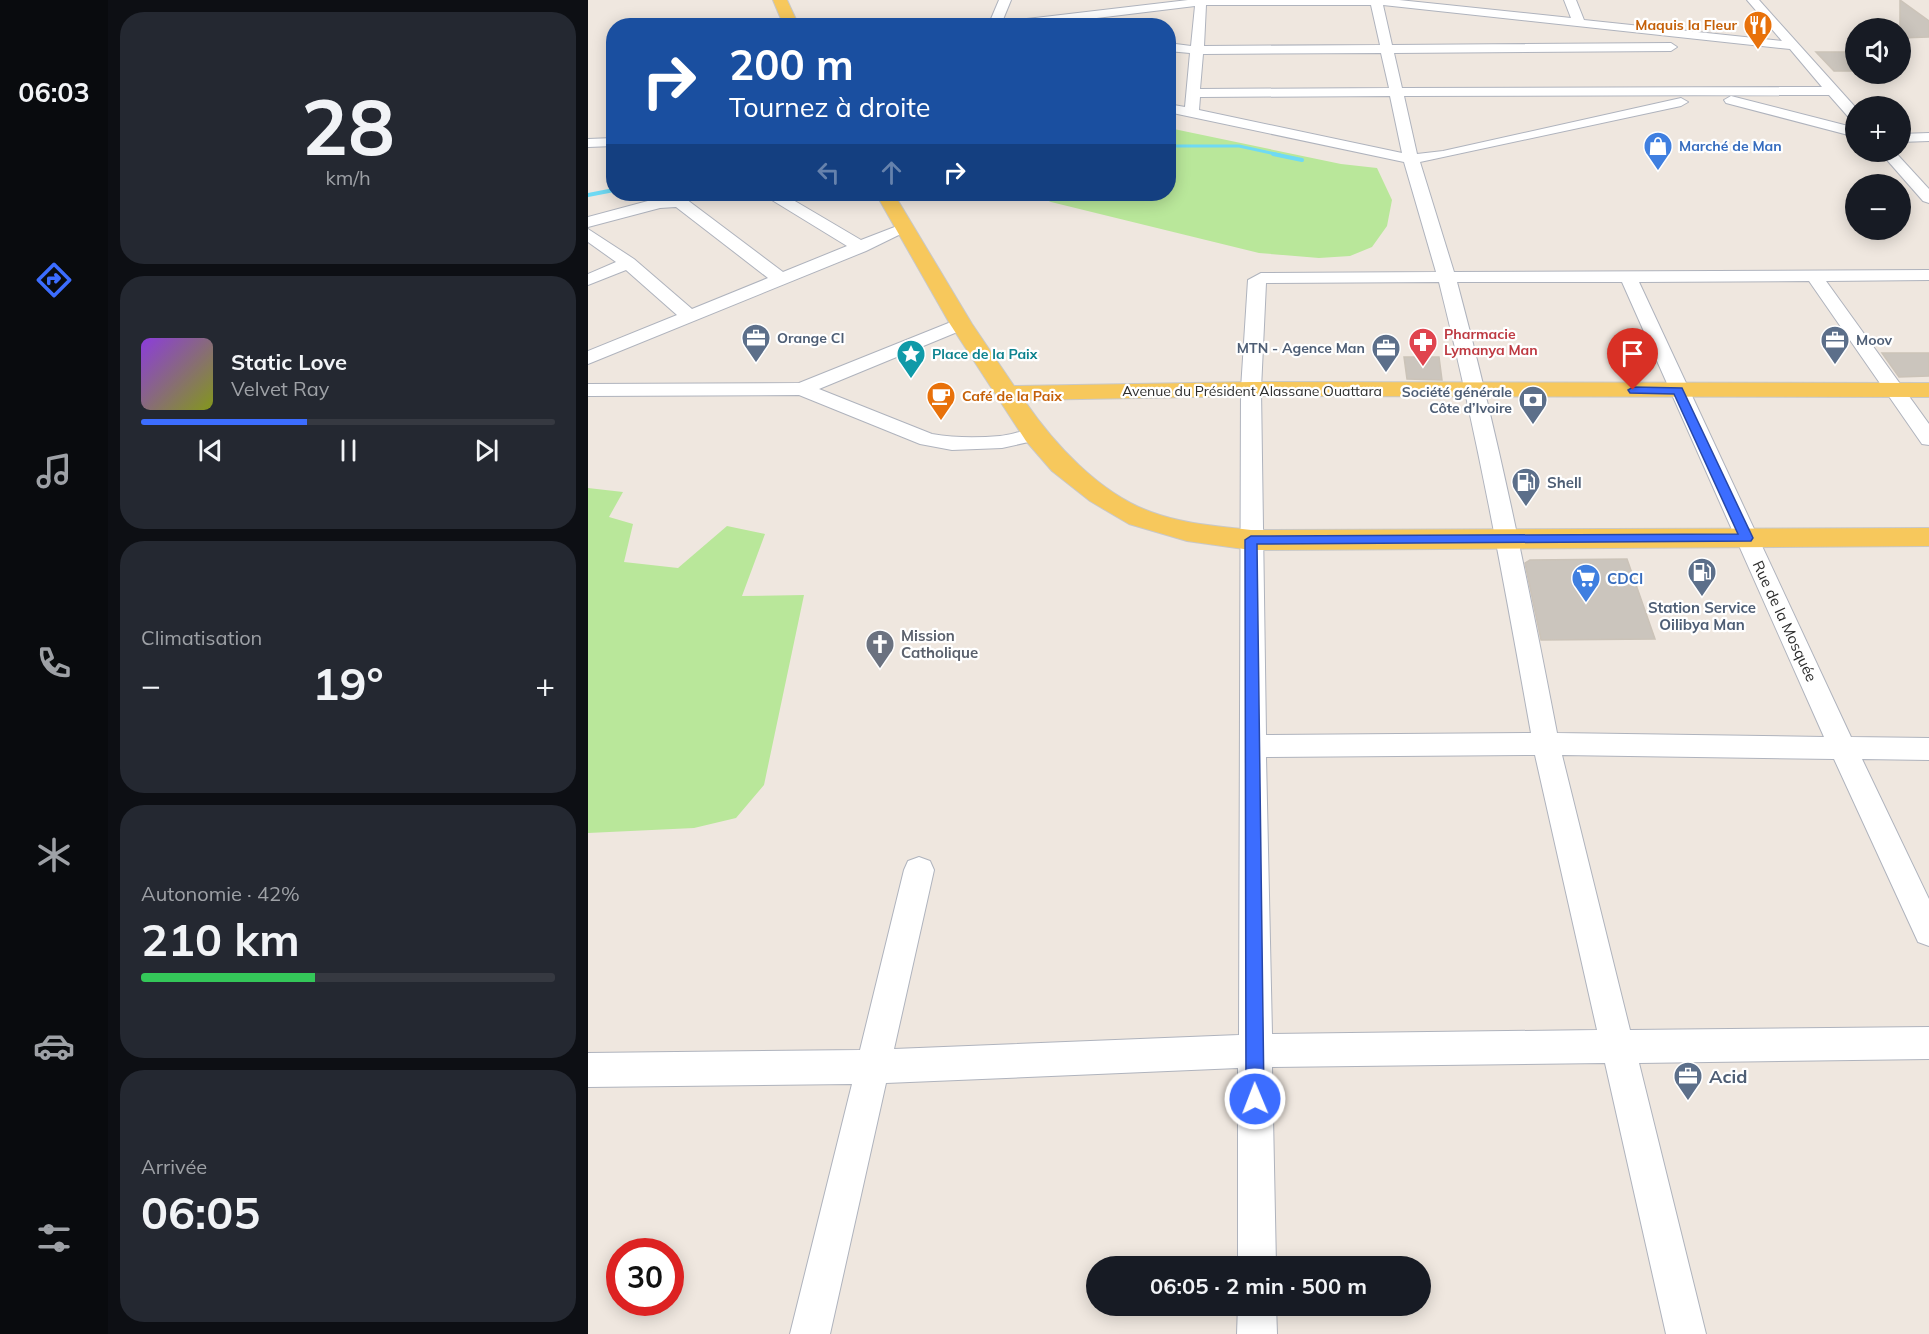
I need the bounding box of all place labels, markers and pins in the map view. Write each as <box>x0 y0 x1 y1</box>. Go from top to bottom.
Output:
restaurant icon: Maquis la Fleur <box>1742 9 1774 51</box>
place label: Maquis la Fleur <box>1635 16 1737 34</box>
shop icon: Marché de Man <box>1642 130 1674 172</box>
place label: Marché de Man <box>1679 137 1782 155</box>
office icon: Orange CI <box>740 322 772 364</box>
office icon: Moov <box>1819 324 1851 366</box>
place label: Pharmacie Lymanya Man <box>1444 325 1538 359</box>
pharmacy icon: Pharmacie Lymanya Man <box>1407 326 1439 368</box>
pin <box>1607 328 1658 390</box>
place label: Orange CI <box>777 329 844 347</box>
place label: Moov <box>1856 331 1893 349</box>
office icon: MTN - Agence Man <box>1370 332 1402 374</box>
place icon: Place de la Paix <box>895 338 927 380</box>
place label: MTN - Agence Man <box>1237 339 1365 357</box>
place label: Place de la Paix <box>932 345 1038 363</box>
cafe icon: Café de la Paix <box>925 380 957 422</box>
place label: Société générale Côte d’Ivoire <box>1402 383 1512 417</box>
bank icon: Société générale Côte d’Ivoire <box>1517 384 1549 426</box>
place label: Café de la Paix <box>962 387 1062 405</box>
fuel station icon: Shell <box>1510 466 1542 508</box>
place label: Shell <box>1547 473 1582 492</box>
fuel station icon: Station Service Oilibya Man <box>1686 556 1718 598</box>
supermarket icon: CDCI <box>1570 562 1602 604</box>
place label: CDCI <box>1607 569 1643 588</box>
place label: Station Service Oilibya Man <box>1648 598 1756 634</box>
place label: Mission Catholique <box>901 626 978 662</box>
church icon: Mission Catholique <box>864 628 896 670</box>
office icon: Acid <box>1672 1060 1704 1102</box>
place label: Acid <box>1709 1065 1747 1088</box>

